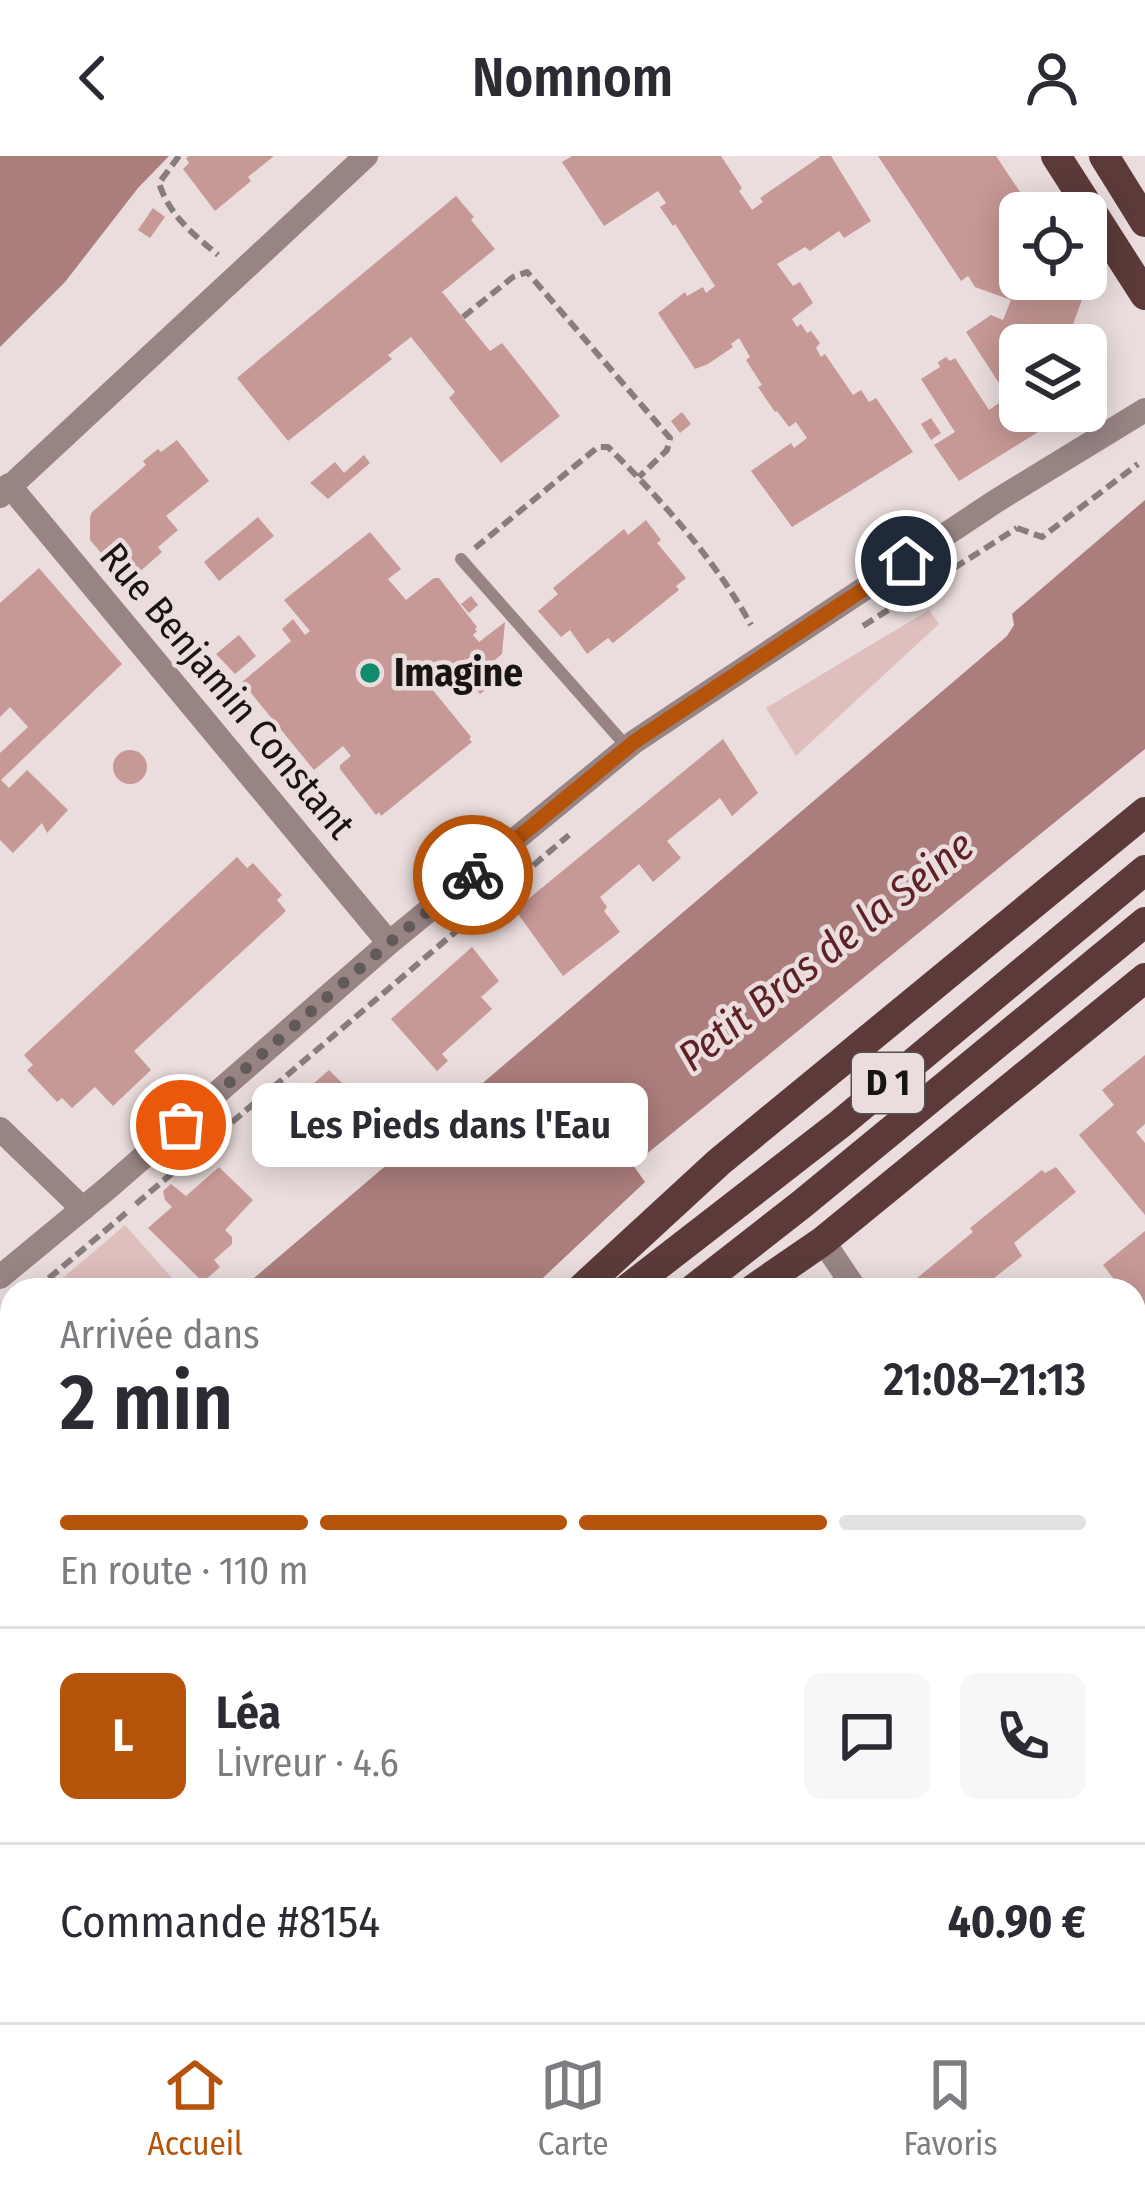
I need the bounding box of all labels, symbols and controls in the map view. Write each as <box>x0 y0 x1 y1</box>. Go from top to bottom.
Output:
icon: back <box>60 45 126 111</box>
icon: person <box>1019 45 1085 111</box>
text: Nomnom <box>472 46 673 110</box>
map controls <box>999 192 1107 432</box>
button: locate <box>999 192 1107 300</box>
button: layers <box>999 324 1107 432</box>
pin <box>855 510 957 612</box>
icon: home <box>873 528 939 594</box>
street label: Rue Benjamin Constant <box>90 534 364 848</box>
place label: Imagine <box>394 650 523 696</box>
marker: Imagine <box>357 660 383 686</box>
courier <box>413 815 533 935</box>
water label: Petit Bras de la Seine <box>669 820 983 1082</box>
icon: bike <box>440 842 506 908</box>
road number: D 1 <box>852 1053 924 1113</box>
pin <box>130 1074 232 1176</box>
callout: Les Pieds dans l'Eau <box>253 1083 649 1167</box>
icon: bag <box>148 1092 214 1158</box>
text: Les Pieds dans l'Eau <box>289 1102 611 1148</box>
text: Arrivée dans <box>60 1312 260 1358</box>
text: 21:08–21:13 <box>883 1353 1086 1407</box>
text: 2 min <box>60 1356 233 1450</box>
text: En route · 110 m <box>60 1548 308 1594</box>
button: chat <box>804 1673 930 1799</box>
button: phone <box>960 1673 1086 1799</box>
text: Léa <box>216 1686 281 1740</box>
text: L <box>113 1709 133 1763</box>
text: Livreur · 4.6 <box>216 1740 399 1786</box>
text: Commande #8154 <box>60 1895 380 1949</box>
text: 40.90 € <box>948 1895 1086 1949</box>
tab: Accueil <box>147 2052 243 2164</box>
tab: Carte <box>538 2052 609 2164</box>
tab: Favoris <box>904 2052 997 2164</box>

